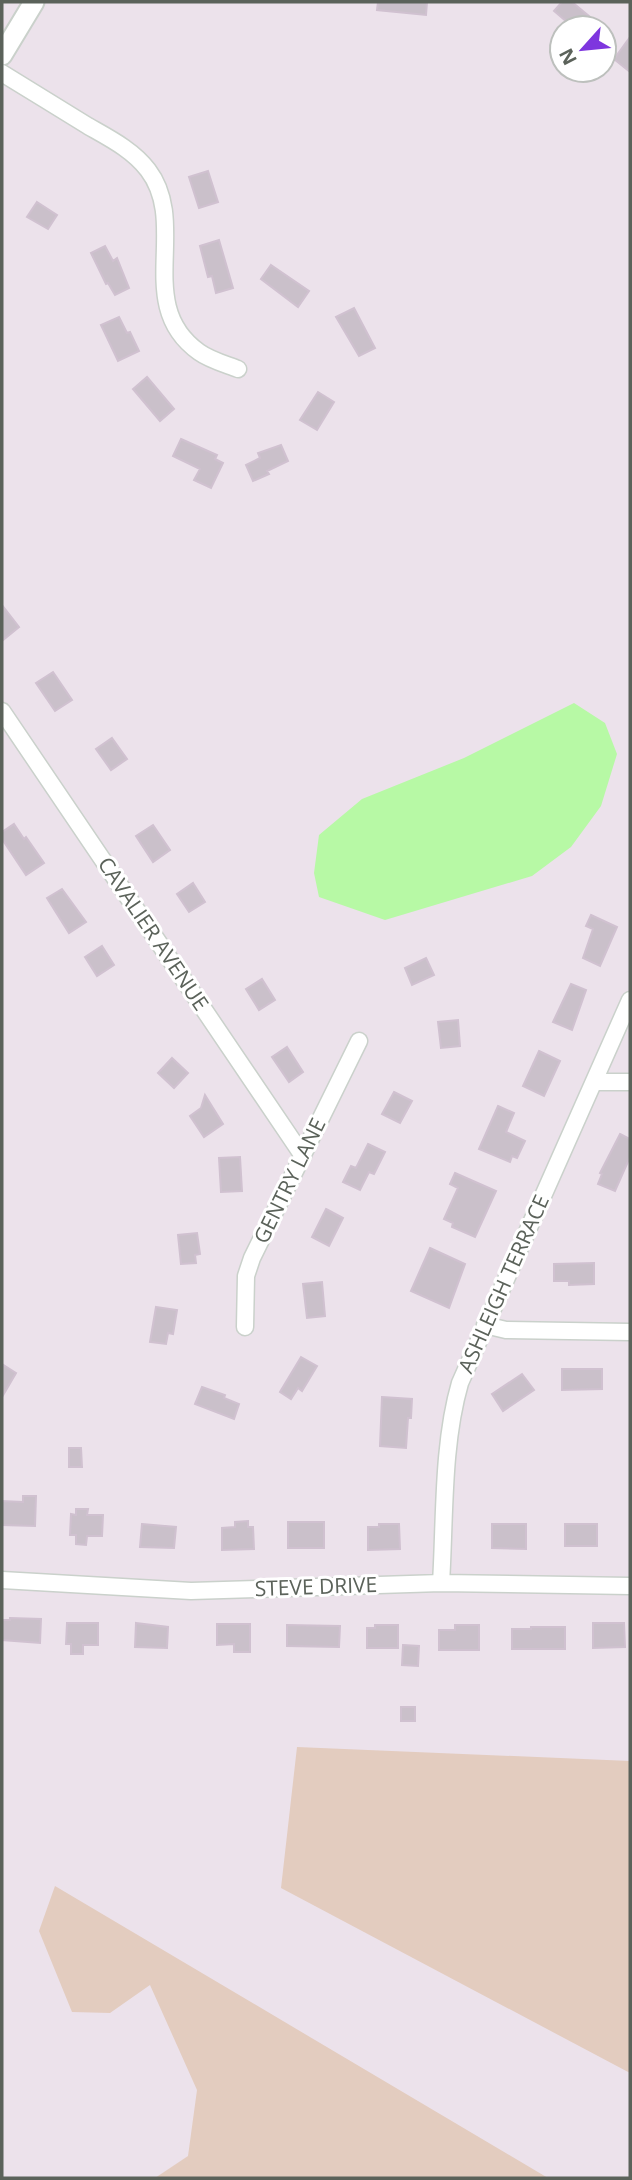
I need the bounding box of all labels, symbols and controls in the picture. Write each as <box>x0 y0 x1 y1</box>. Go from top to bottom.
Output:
north arrow <box>548 14 618 84</box>
text: N <box>553 44 583 70</box>
street label: CAVALIER AVENUE <box>92 851 216 1016</box>
street label: GENTRY LANE <box>247 1113 332 1248</box>
street label: ASHLEIGH TERRACE <box>451 1190 555 1377</box>
street label: STEVE DRIVE <box>254 1570 378 1602</box>

